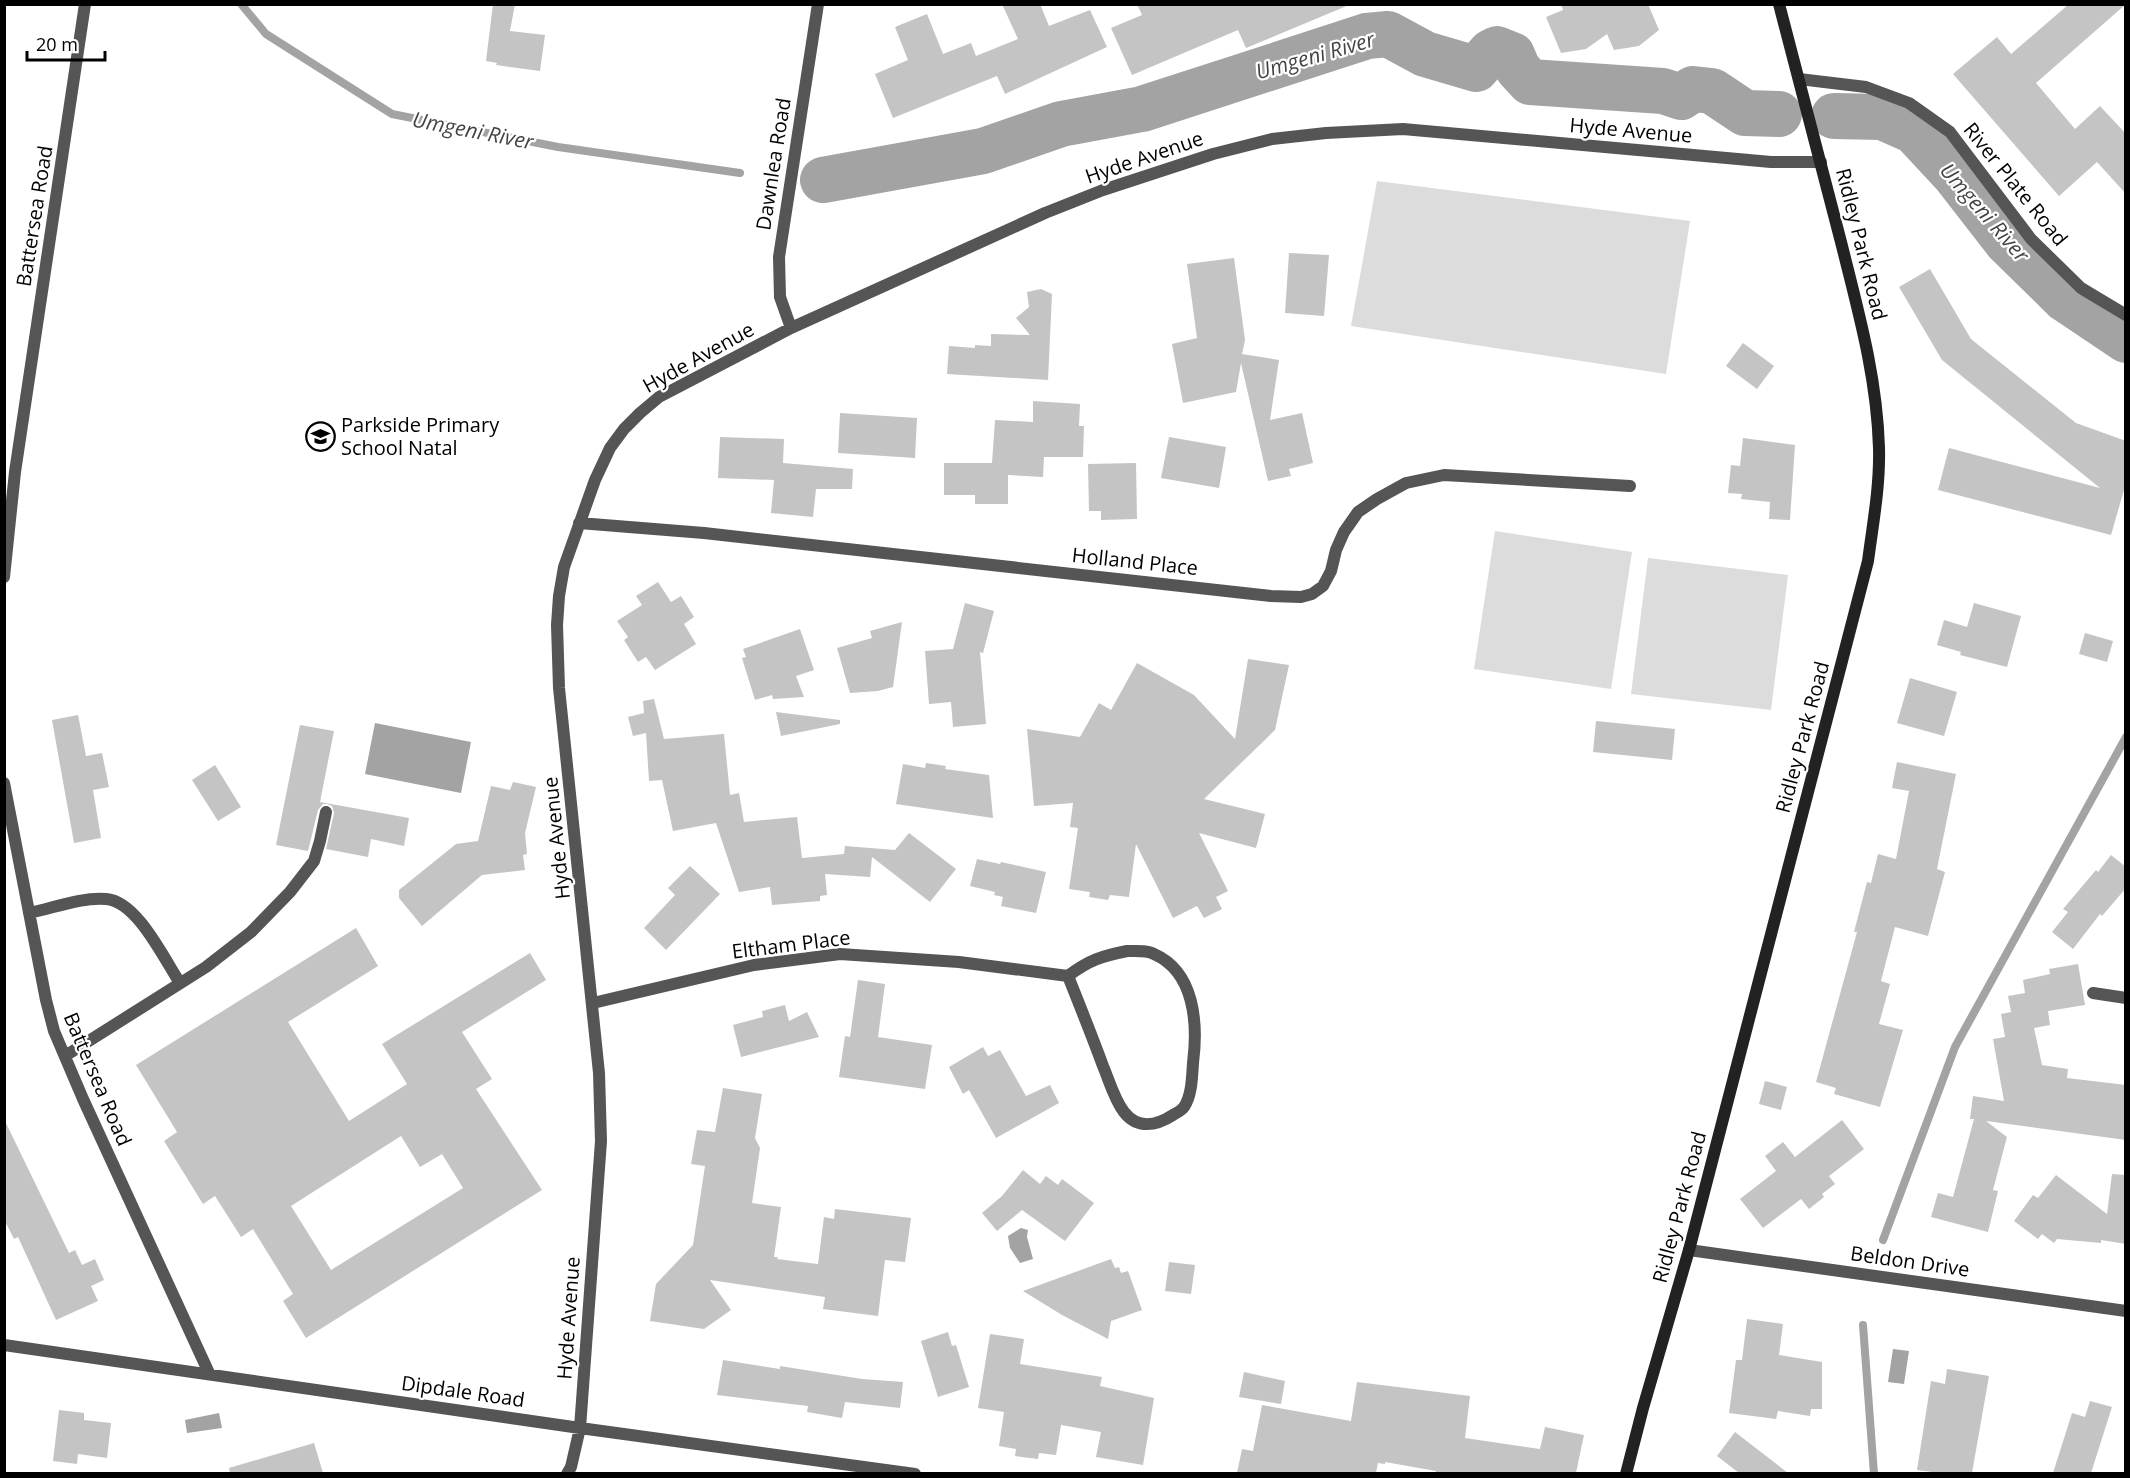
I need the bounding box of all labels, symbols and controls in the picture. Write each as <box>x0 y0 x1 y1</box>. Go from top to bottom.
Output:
scale bar <box>27 24 105 62</box>
water label: Umgeni River <box>1252 24 1378 85</box>
text: 20 m <box>36 32 78 56</box>
street label: Dawnlea Road <box>749 96 797 232</box>
water label: Umgeni River <box>410 105 536 156</box>
street label: Hyde Avenue <box>1569 111 1693 149</box>
street label: River Plate Road <box>1958 117 2074 251</box>
street label: Hyde Avenue <box>1081 124 1207 190</box>
street label: Battersea Road <box>10 144 58 288</box>
water label: Umgeni River <box>1934 157 2036 268</box>
street label: Ridley Park Road <box>1830 165 1894 323</box>
street label: Hyde Avenue <box>638 315 758 399</box>
place label: Parkside Primary School Natal <box>341 411 500 461</box>
school or university icon: Parkside Primary School Natal <box>304 420 336 452</box>
street label: Holland Place <box>1071 541 1199 581</box>
street label: Ridley Park Road <box>1769 658 1835 816</box>
street label: Hyde Avenue <box>536 775 576 901</box>
street label: Eltham Place <box>730 923 852 965</box>
street label: Battersea Road <box>58 1008 138 1150</box>
street label: Ridley Park Road <box>1646 1128 1712 1286</box>
street label: Beldon Drive <box>1849 1239 1971 1283</box>
street label: Hyde Avenue <box>550 1256 586 1380</box>
street label: Dipdale Road <box>400 1369 526 1413</box>

